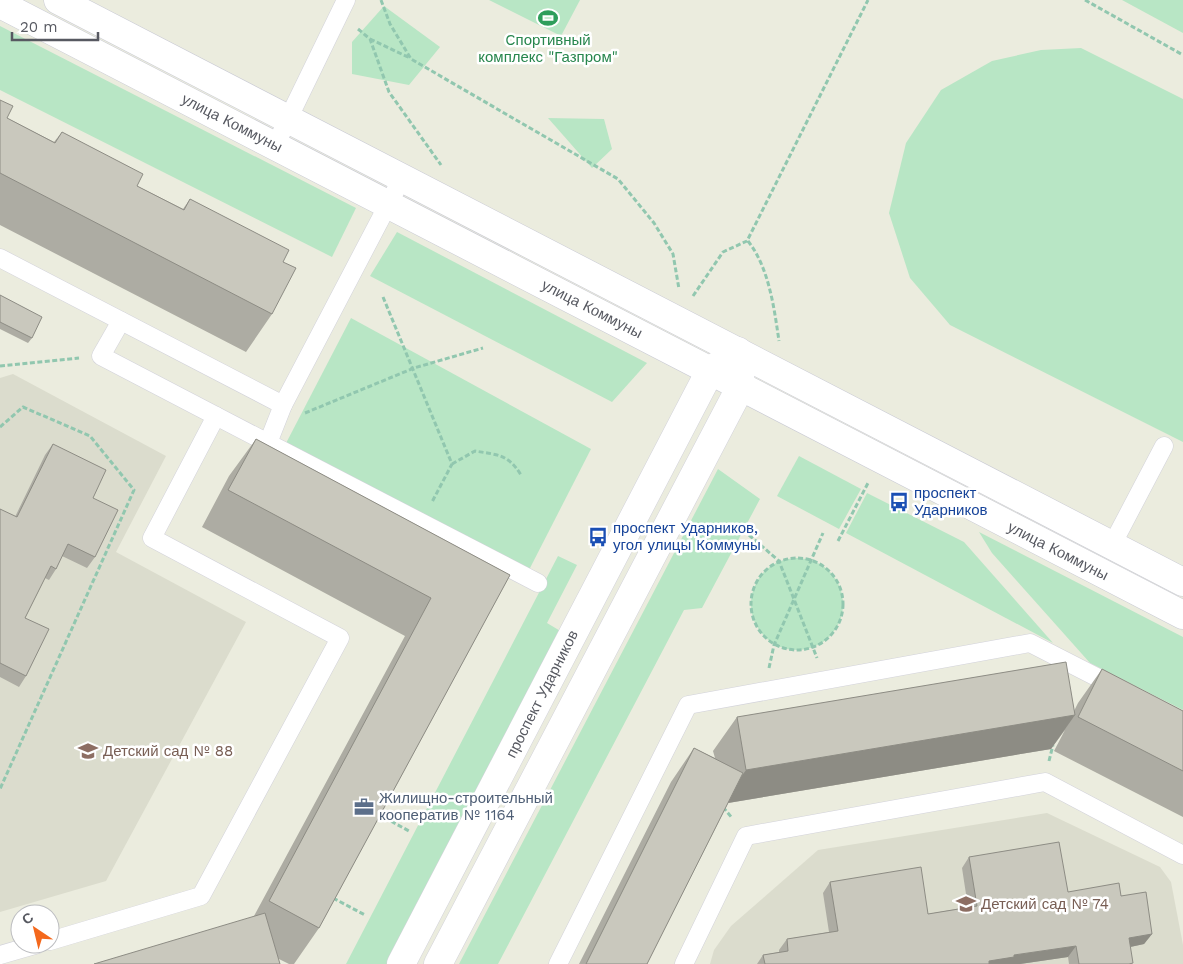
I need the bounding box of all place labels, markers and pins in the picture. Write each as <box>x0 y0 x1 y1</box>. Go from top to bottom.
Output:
sports icon: Cпортивный комплекс "Газпром" <box>537 7 559 29</box>
place label: Cпортивный комплекс "Газпром" <box>478 31 618 66</box>
place label: проспект Ударников <box>914 484 988 519</box>
bus stop icon: проспект Ударников <box>888 491 910 513</box>
place label: проспект Ударников, угол улицы Коммуны <box>613 519 761 554</box>
bus stop icon: проспект Ударников, угол улицы Коммуны <box>587 526 609 548</box>
school or university icon: Детский сад № 88 <box>77 740 99 762</box>
place label: Детский сад № 88 <box>103 742 233 760</box>
place label: Жилищно-строительный кооператив № 1164 <box>379 789 553 824</box>
office icon: Жилищно-строительный кооператив № 1164 <box>353 796 375 818</box>
school or university icon: Детский сад № 74 <box>955 893 977 915</box>
place label: Детский сад № 74 <box>981 895 1109 913</box>

